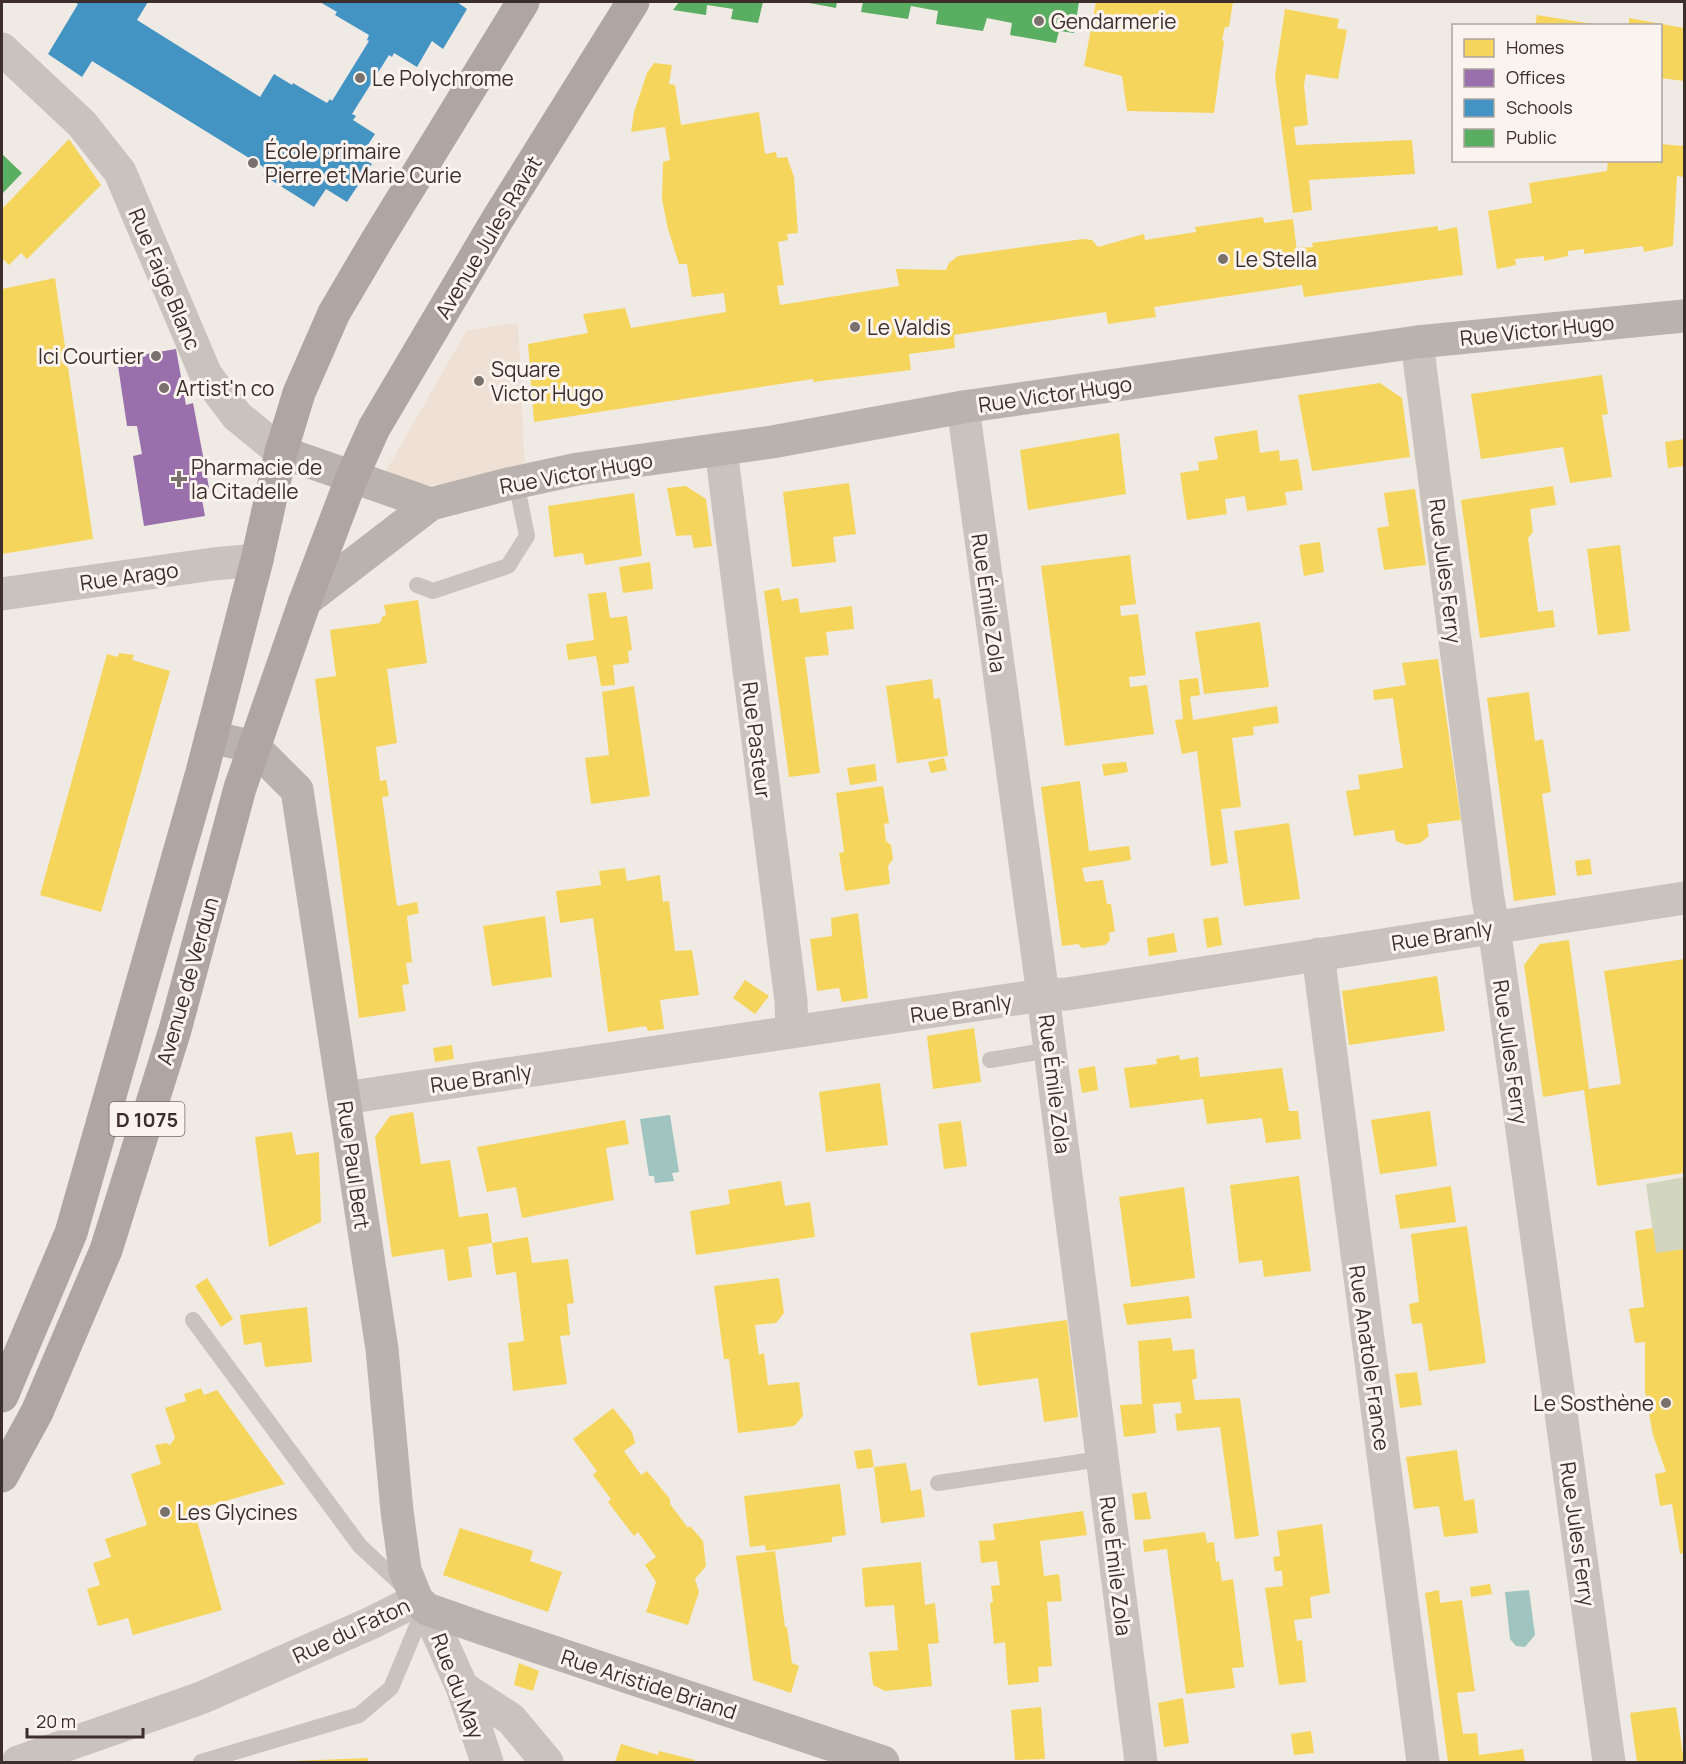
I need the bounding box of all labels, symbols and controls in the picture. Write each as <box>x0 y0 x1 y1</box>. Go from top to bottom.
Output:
place label: Gendarmerie <box>1051 7 1177 35</box>
marker: Gendarmerie <box>1032 14 1046 28</box>
legend <box>1452 24 1662 162</box>
text: Homes <box>1506 35 1564 59</box>
place label: Le Polychrome <box>372 64 514 92</box>
text: Offices <box>1506 65 1565 89</box>
marker: Le Polychrome <box>353 71 367 85</box>
text: Schools <box>1506 95 1573 119</box>
text: Public <box>1506 125 1557 149</box>
place label: École primaire Pierre et Marie Curie <box>265 137 462 189</box>
street label: Avenue Jules Ravat <box>428 150 548 324</box>
marker: École primaire Pierre et Marie Curie <box>246 156 260 170</box>
street label: Rue Faige Blanc <box>123 204 207 354</box>
place label: Le Stella <box>1235 245 1317 273</box>
marker: Le Stella <box>1216 252 1230 266</box>
street label: Rue Victor Hugo <box>1459 308 1615 352</box>
place label: Le Valdis <box>867 313 951 341</box>
marker: Le Valdis <box>848 320 862 334</box>
place label: Ici Courtier <box>38 342 144 370</box>
marker: Ici Courtier <box>149 349 163 363</box>
place label: Square Victor Hugo <box>491 355 604 407</box>
street label: Rue Victor Hugo <box>976 369 1134 419</box>
place label: Artist'n co <box>176 374 275 402</box>
marker: Square Victor Hugo <box>472 374 486 388</box>
marker: Artist'n co <box>157 381 171 395</box>
street label: Rue Victor Hugo <box>497 446 655 500</box>
place label: Pharmacie de la Citadelle <box>191 453 322 505</box>
marker: Pharmacie de la Citadelle <box>172 472 186 486</box>
street label: Rue Jules Ferry <box>1423 497 1469 645</box>
street label: Rue Émile Zola <box>965 532 1013 674</box>
street label: Rue Arago <box>78 555 180 597</box>
street label: Rue Pasteur <box>736 680 778 800</box>
street label: Avenue de Verdun <box>150 894 224 1068</box>
street label: Rue Branly <box>1389 913 1495 957</box>
street label: Rue Jules Ferry <box>1487 978 1535 1126</box>
street label: Rue Branly <box>908 987 1014 1029</box>
street label: Rue Émile Zola <box>1033 1013 1077 1155</box>
street label: Rue Branly <box>428 1057 534 1099</box>
street label: Rue Paul Bert <box>331 1099 377 1231</box>
road number: D 1075 <box>110 1102 184 1136</box>
street label: Rue Anatole France <box>1343 1264 1397 1452</box>
place label: Le Sosthène <box>1533 1389 1654 1417</box>
marker: Le Sosthène <box>1659 1396 1673 1410</box>
street label: Rue Jules Ferry <box>1554 1460 1602 1608</box>
street label: Rue Émile Zola <box>1094 1495 1138 1637</box>
place label: Les Glycines <box>177 1498 298 1526</box>
marker: Les Glycines <box>158 1505 172 1519</box>
street label: Rue du Faton <box>288 1591 414 1669</box>
street label: Rue du May <box>425 1629 491 1743</box>
street label: Rue Aristide Briand <box>558 1642 740 1726</box>
scale bar <box>27 1701 142 1739</box>
text: 20 m <box>36 1709 76 1733</box>

